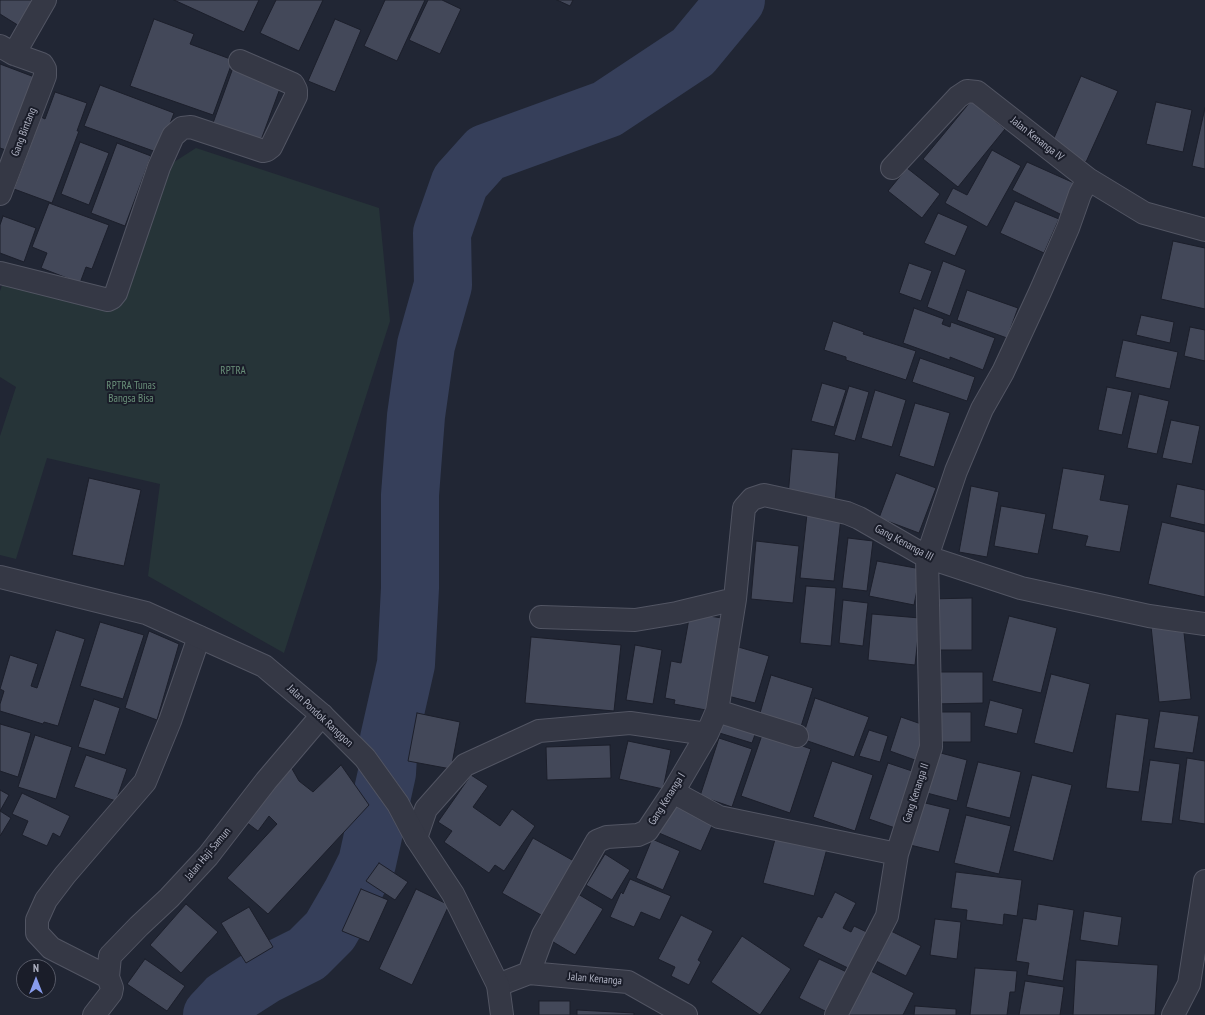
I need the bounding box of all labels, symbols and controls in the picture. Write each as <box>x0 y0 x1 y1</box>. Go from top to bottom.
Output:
street label: Gang Bintang <box>9 106 39 158</box>
street label: Jalan Kenanga IV <box>1008 114 1066 164</box>
park label: RPTRA <box>220 364 246 378</box>
park label: RPTRA Tunas Bangsa Bisa <box>106 379 156 405</box>
street label: Gang Kenanga III <box>872 522 936 564</box>
street label: Jalan Pondok Ranggon <box>284 682 356 750</box>
street label: Gang Kenanga II <box>900 762 932 824</box>
street label: Gang Kenanga I <box>646 770 688 828</box>
street label: Jalan Haji Samun <box>182 825 234 883</box>
north arrow <box>16 959 56 999</box>
text: N <box>33 961 39 975</box>
street label: Jalan Kenanga <box>568 970 622 988</box>

